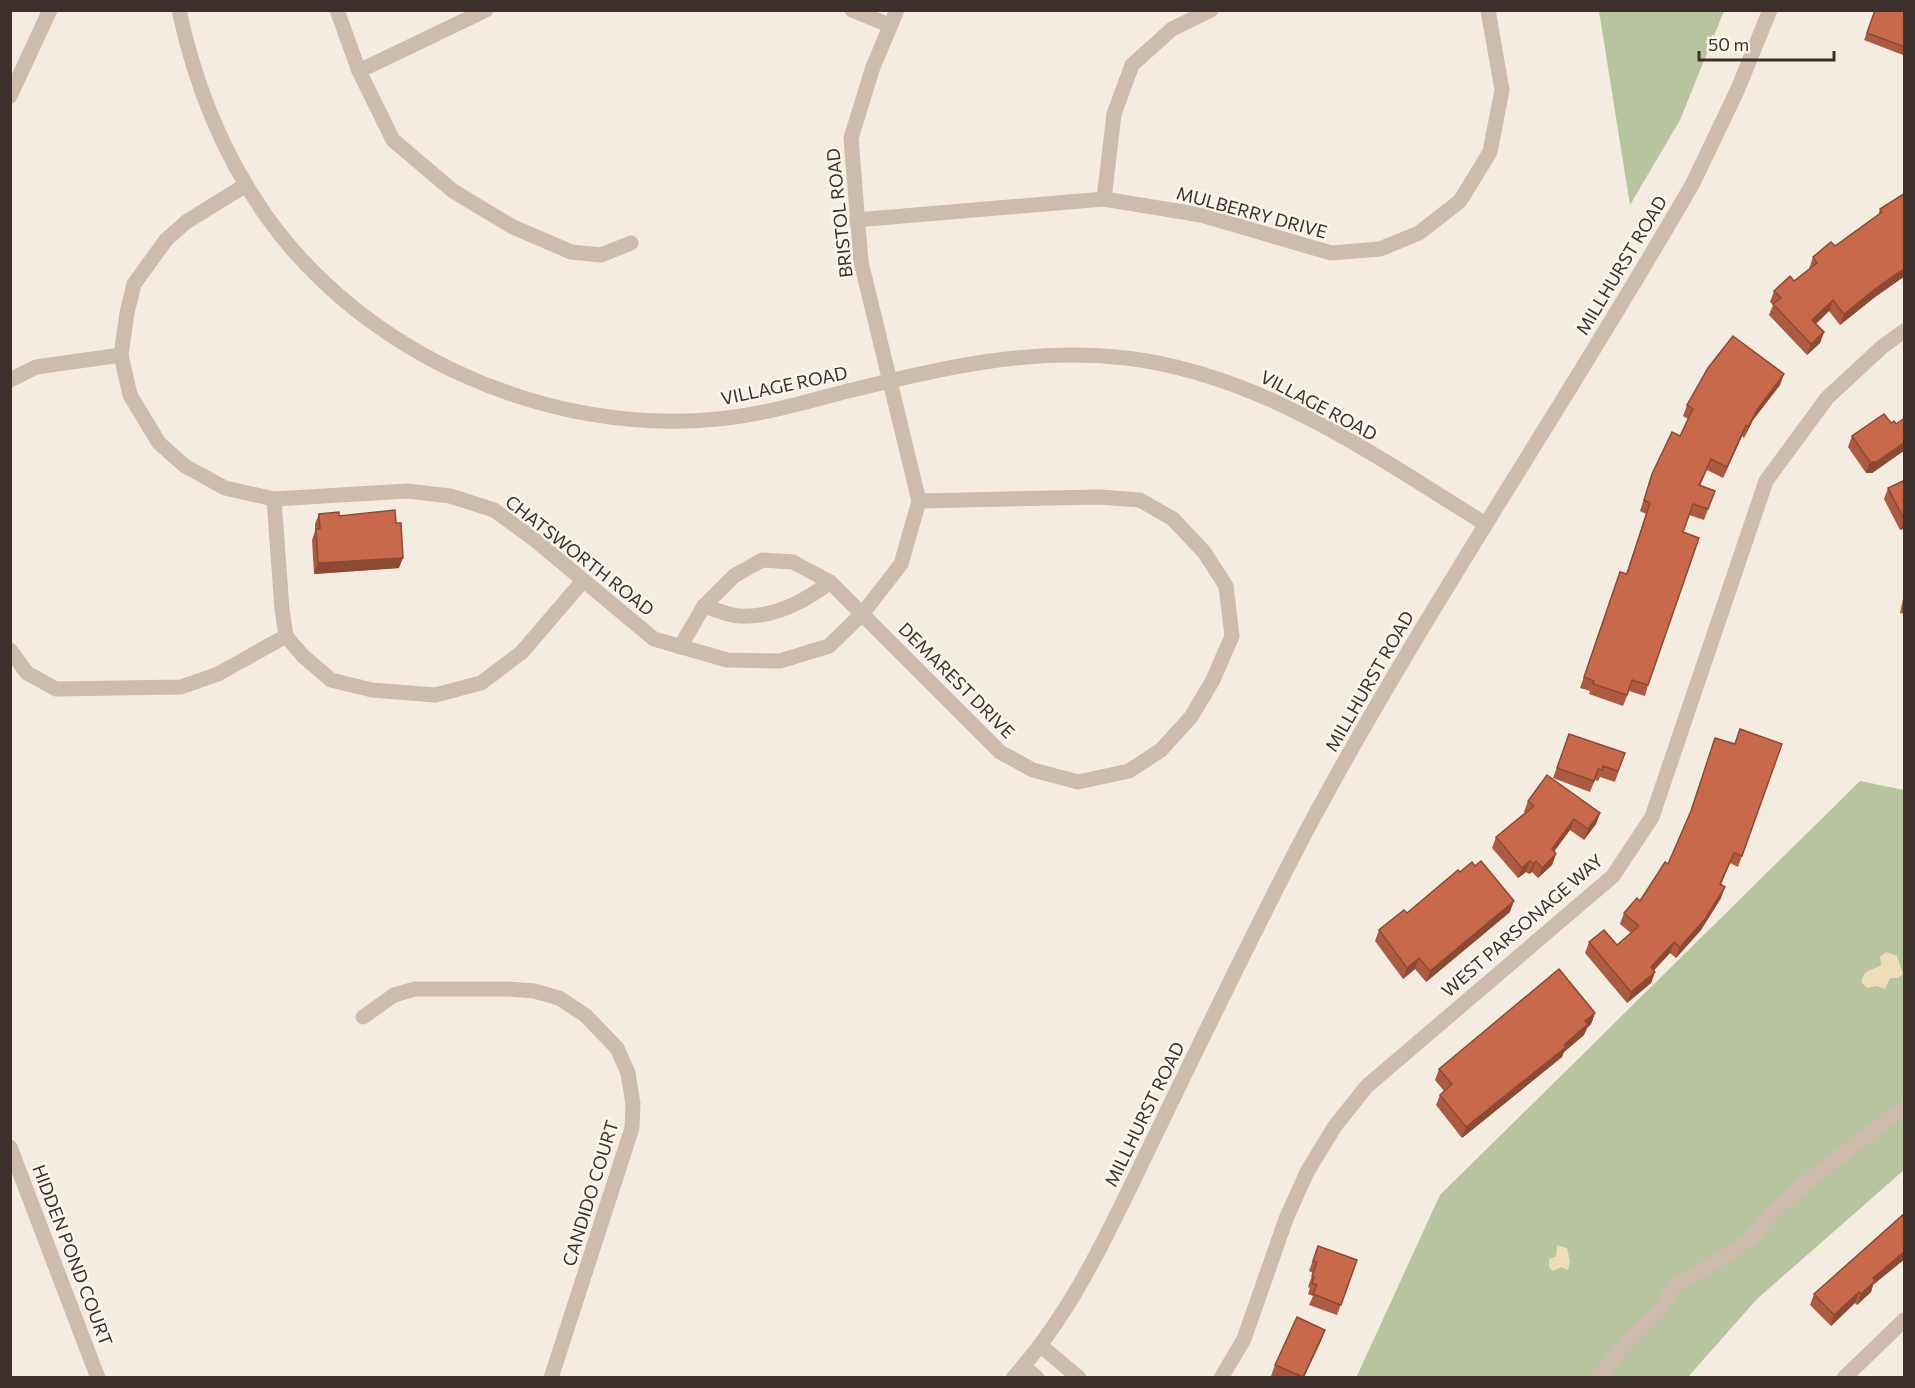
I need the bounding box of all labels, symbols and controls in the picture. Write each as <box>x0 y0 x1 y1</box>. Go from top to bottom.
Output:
scale bar <box>1699 24 1834 62</box>
text: 50 m <box>1708 33 1749 55</box>
street label: BRISTOL ROAD <box>821 147 857 279</box>
street label: MULBERRY DRIVE <box>1174 181 1330 243</box>
street label: MILLHURST ROAD <box>1571 191 1671 339</box>
street label: VILLAGE ROAD <box>719 361 849 409</box>
street label: VILLAGE ROAD <box>1257 365 1381 445</box>
street label: CHATSWORTH ROAD <box>501 490 659 620</box>
street label: MILLHURST ROAD <box>1320 607 1418 755</box>
street label: DEMAREST DRIVE <box>894 617 1020 743</box>
street label: WEST PARSONAGE WAY <box>1437 849 1607 1001</box>
street label: MILLHURST ROAD <box>1099 1038 1189 1190</box>
street label: CANDIDO COURT <box>557 1117 623 1269</box>
street label: HIDDEN POND COURT <box>28 1161 118 1349</box>

